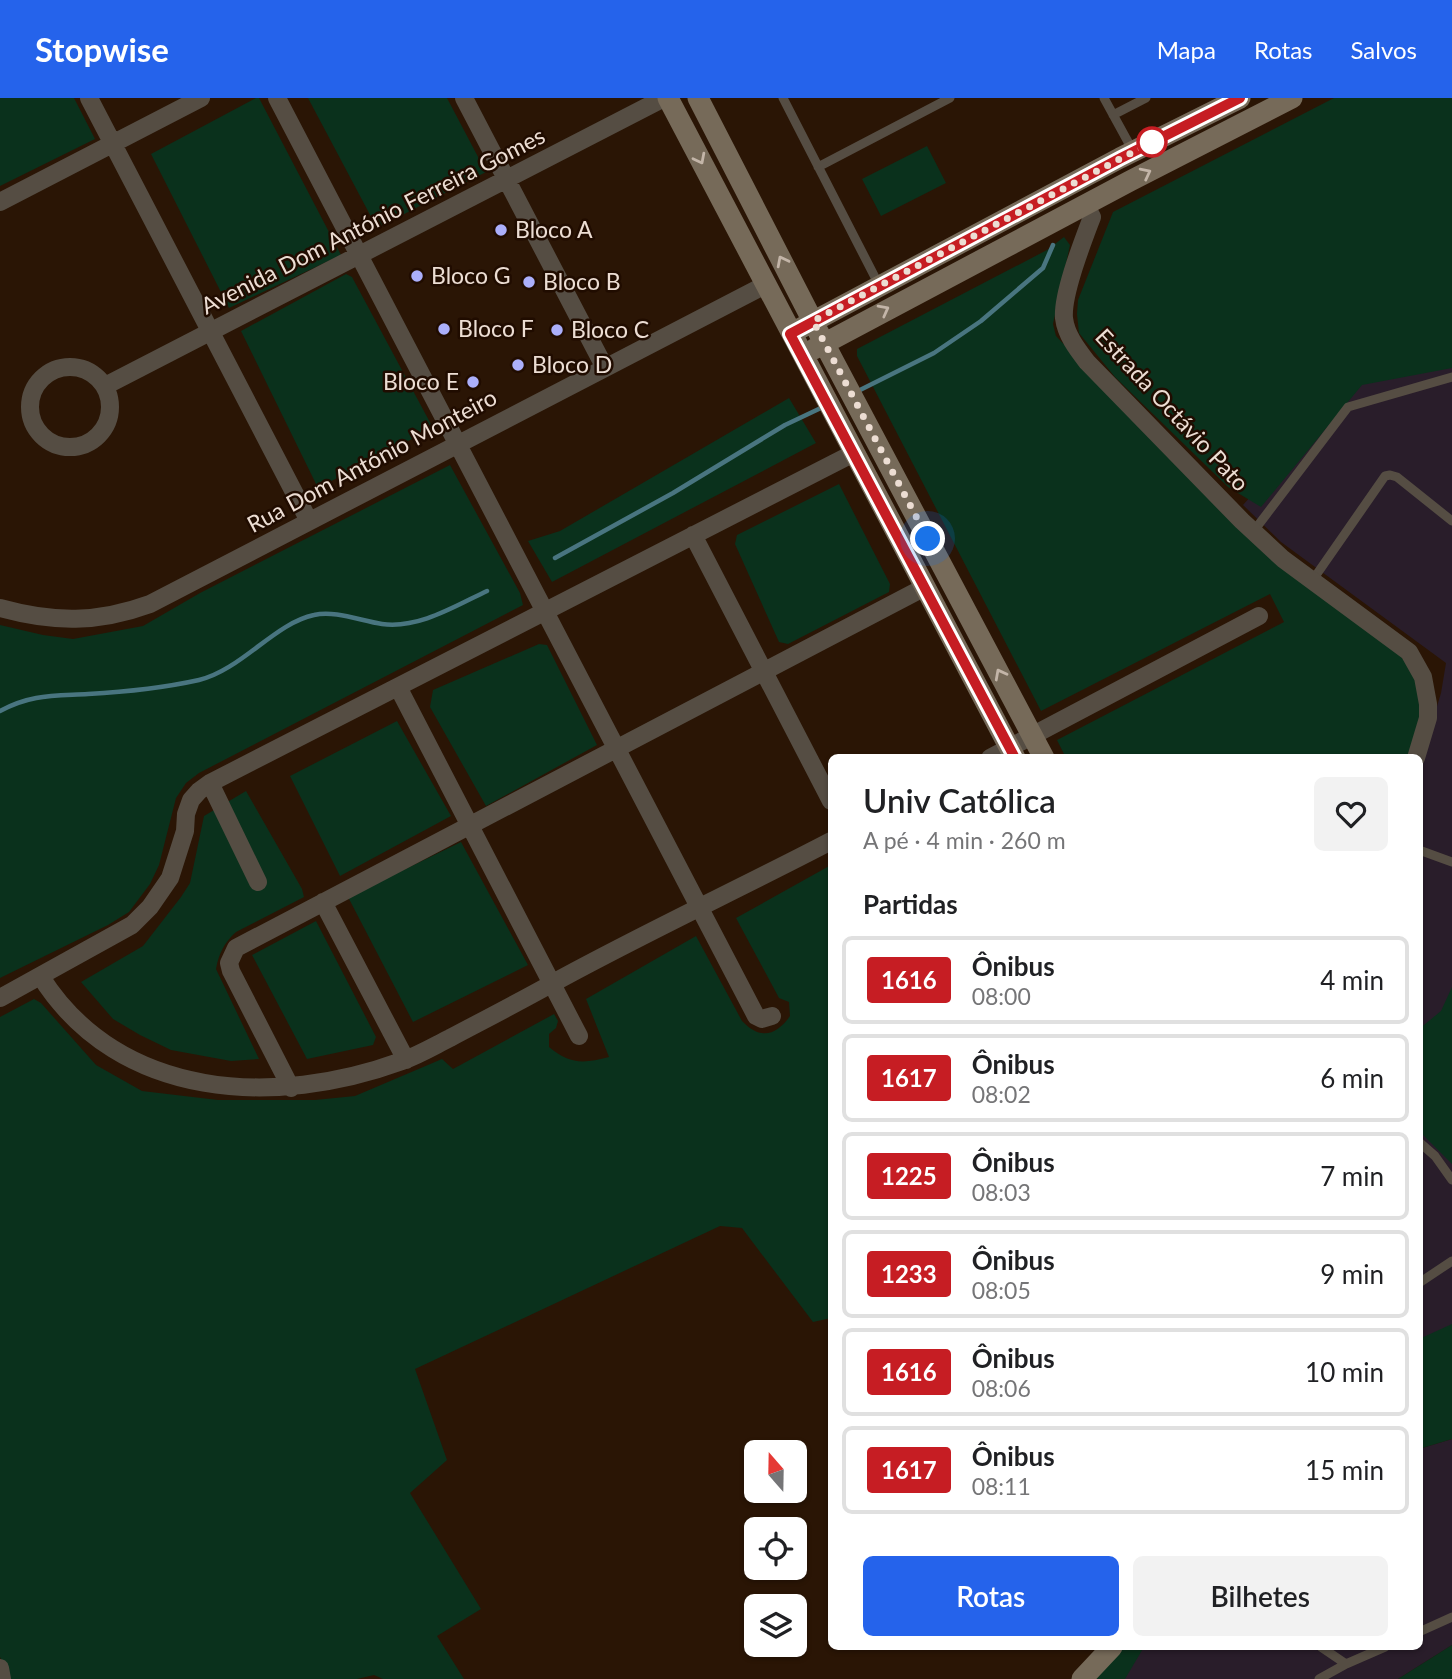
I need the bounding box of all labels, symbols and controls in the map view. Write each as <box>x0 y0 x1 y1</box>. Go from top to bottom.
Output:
text: Stopwise <box>35 29 169 69</box>
text: Mapa <box>1157 35 1216 64</box>
text: Rotas <box>1254 35 1313 64</box>
text: Salvos <box>1351 35 1417 64</box>
street label: Avenida Dom António Ferreira Gomes <box>196 121 549 319</box>
unlabelled marker <box>1137 127 1167 157</box>
one-way arrow <box>691 152 705 164</box>
one-way arrow <box>1138 167 1151 181</box>
place label: Bloco A <box>515 215 593 243</box>
marker: Bloco A <box>493 222 509 238</box>
one-way arrow <box>776 256 790 268</box>
place label: Bloco G <box>431 261 511 289</box>
place label: Bloco B <box>543 267 621 295</box>
marker: Bloco G <box>409 268 425 284</box>
marker: Bloco B <box>521 274 537 290</box>
one-way arrow <box>877 305 889 319</box>
place label: Bloco F <box>458 314 534 342</box>
place label: Bloco C <box>571 315 649 343</box>
marker: Bloco F <box>436 321 452 337</box>
marker: Bloco C <box>549 322 565 338</box>
street label: Estrada Octávio Pato <box>1090 322 1255 496</box>
place label: Bloco D <box>532 350 612 378</box>
marker: Bloco D <box>510 357 526 373</box>
place label: Bloco E <box>383 367 459 395</box>
marker: Bloco E <box>465 374 481 390</box>
street label: Rua Dom António Monteiro <box>242 382 501 538</box>
your location <box>910 521 945 556</box>
one-way arrow <box>995 669 1009 682</box>
button: heart <box>1314 777 1388 851</box>
text: Univ Católica <box>863 780 1056 820</box>
text: A pé · 4 min · 260 m <box>863 826 1066 854</box>
text: Partidas <box>863 888 958 920</box>
text: Ônibus <box>972 950 1055 982</box>
text: 4 min <box>1320 964 1384 996</box>
text: 1616 <box>881 965 937 994</box>
text: 08:00 <box>972 982 1031 1010</box>
text: Ônibus <box>972 1048 1055 1080</box>
text: 6 min <box>1320 1062 1384 1094</box>
text: 1617 <box>881 1063 937 1092</box>
text: 08:02 <box>972 1080 1031 1108</box>
text: Ônibus <box>972 1146 1055 1178</box>
text: 7 min <box>1320 1160 1384 1192</box>
text: 1225 <box>881 1161 937 1190</box>
text: 08:03 <box>972 1178 1031 1206</box>
text: Ônibus <box>972 1244 1055 1276</box>
text: 9 min <box>1320 1258 1384 1290</box>
text: 1233 <box>881 1259 937 1288</box>
text: 08:05 <box>972 1276 1031 1304</box>
text: Ônibus <box>972 1342 1055 1374</box>
text: 10 min <box>1305 1356 1384 1388</box>
text: 1616 <box>881 1357 937 1386</box>
text: 08:06 <box>972 1374 1031 1402</box>
north arrow <box>744 1440 807 1503</box>
map controls <box>744 1440 807 1657</box>
text: Ônibus <box>972 1440 1055 1472</box>
text: 15 min <box>1305 1454 1384 1486</box>
text: 1617 <box>881 1455 937 1484</box>
text: 08:11 <box>972 1472 1031 1500</box>
button: locate <box>744 1517 807 1580</box>
button: Rotas <box>863 1556 1119 1636</box>
button: Bilhetes <box>1133 1556 1388 1636</box>
button: layers <box>744 1594 807 1657</box>

